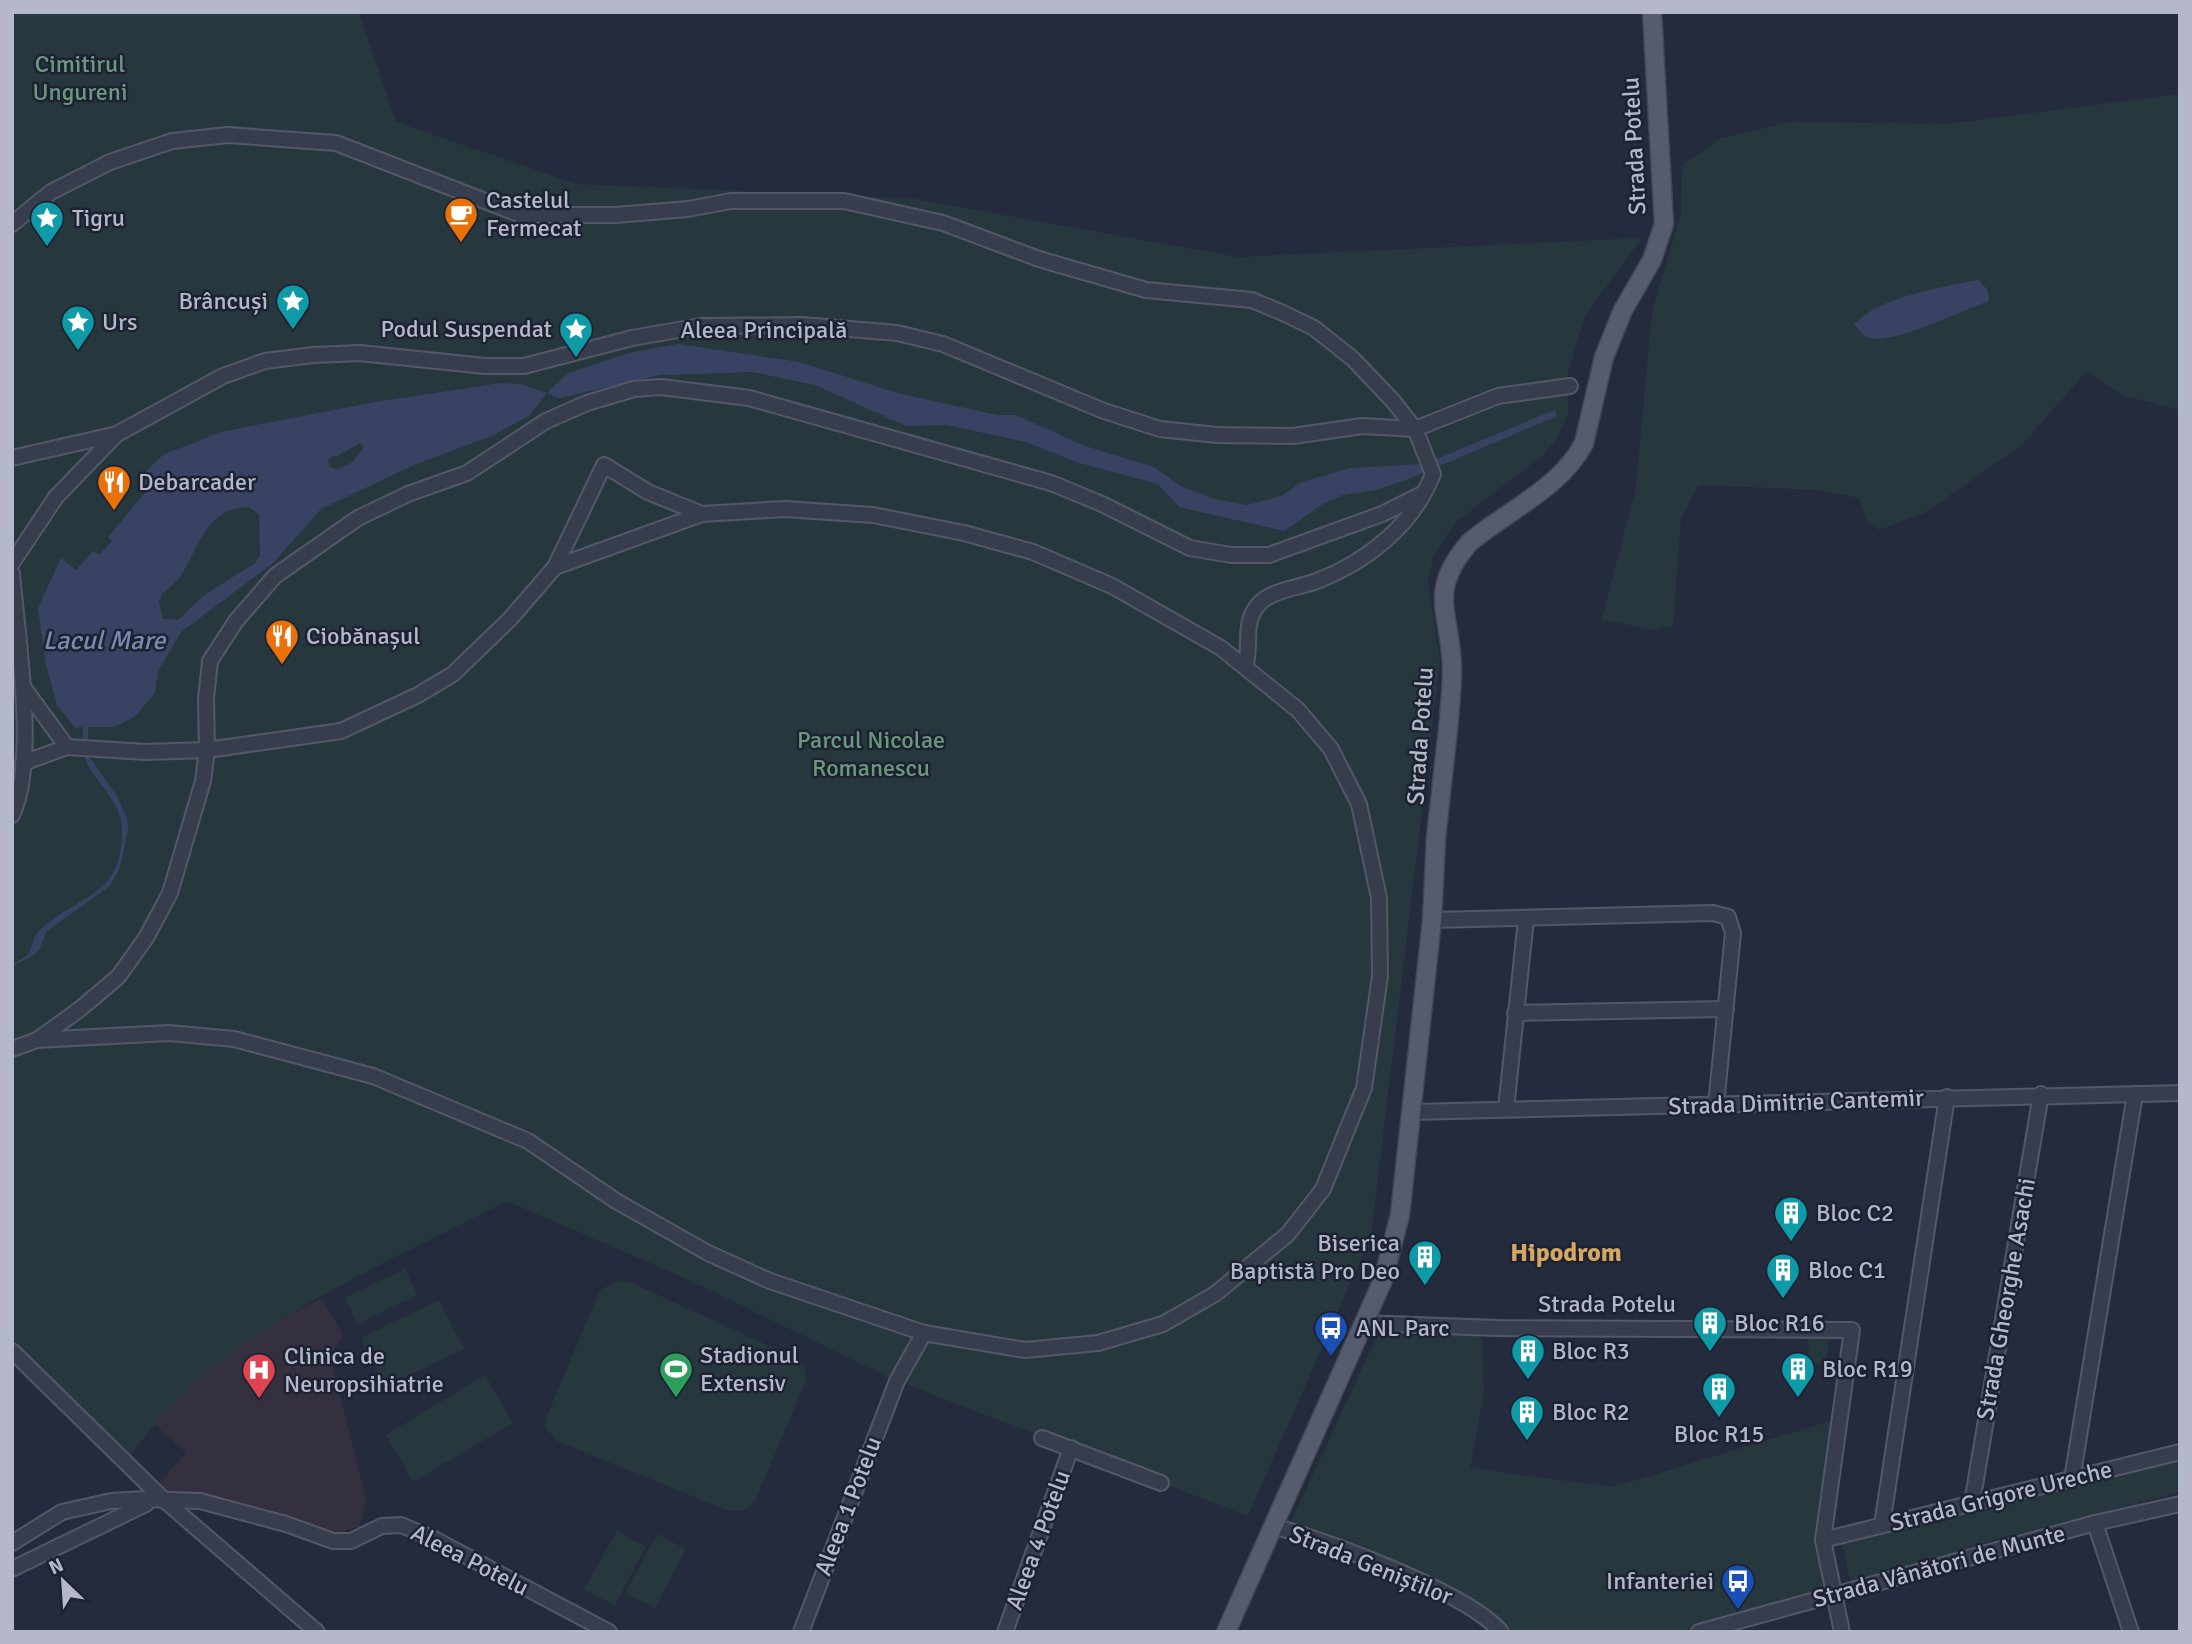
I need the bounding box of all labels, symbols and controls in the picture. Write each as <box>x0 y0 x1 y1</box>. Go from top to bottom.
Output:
park label: Cimitirul Ungureni <box>33 49 127 107</box>
street label: Strada Potelu <box>1615 76 1653 216</box>
place label: Castelul Fermecat <box>486 185 581 243</box>
cafe icon: Castelul Fermecat <box>442 195 480 244</box>
place icon: Tigru <box>28 199 66 248</box>
place label: Tigru <box>72 203 125 233</box>
place icon: Brâncuși <box>274 282 312 331</box>
place label: Brâncuși <box>178 286 268 316</box>
place icon: Urs <box>59 303 97 352</box>
place label: Urs <box>102 307 137 337</box>
place icon: Podul Suspendat <box>557 310 595 359</box>
place label: Podul Suspendat <box>381 314 552 344</box>
street label: Aleea Principală <box>681 315 848 345</box>
restaurant icon: Debarcader <box>95 463 133 512</box>
place label: Debarcader <box>138 467 256 497</box>
restaurant icon: Ciobănașul <box>263 617 301 666</box>
place label: Ciobănașul <box>306 621 420 651</box>
water label: Lacul Mare <box>43 625 167 657</box>
street label: Strada Potelu <box>1400 666 1440 806</box>
park label: Parcul Nicolae Romanescu <box>797 725 945 783</box>
street label: Strada Dimitrie Cantemir <box>1668 1083 1925 1121</box>
street label: Strada Gheorghe Asachi <box>1970 1176 2042 1422</box>
building icon: Bloc C2 <box>1772 1194 1810 1243</box>
place label: Bloc C2 <box>1816 1198 1894 1228</box>
place label: Biserica Baptistă Pro Deo <box>1230 1228 1400 1286</box>
district label: Hipodrom <box>1510 1237 1622 1269</box>
building icon: Biserica Baptistă Pro Deo <box>1406 1238 1444 1287</box>
building icon: Bloc C1 <box>1764 1251 1802 1300</box>
place label: Bloc C1 <box>1808 1255 1886 1285</box>
street label: Strada Potelu <box>1538 1289 1676 1319</box>
building icon: Bloc R16 <box>1691 1304 1729 1353</box>
place label: Bloc R16 <box>1734 1308 1825 1338</box>
bus stop icon: ANL Parc <box>1312 1309 1350 1358</box>
place label: ANL Parc <box>1356 1313 1450 1343</box>
building icon: Bloc R3 <box>1509 1332 1547 1381</box>
place label: Bloc R3 <box>1552 1336 1630 1366</box>
place label: Stadionul Extensiv <box>700 1340 799 1398</box>
place label: Clinica de Neuropsihiatrie <box>284 1341 444 1399</box>
sports icon: Stadionul Extensiv <box>657 1350 695 1399</box>
building icon: Bloc R19 <box>1779 1350 1817 1399</box>
hospital icon: Clinica de Neuropsihiatrie <box>240 1351 278 1400</box>
place label: Bloc R19 <box>1822 1354 1913 1384</box>
building icon: Bloc R15 <box>1700 1370 1738 1419</box>
building icon: Bloc R2 <box>1508 1393 1546 1442</box>
place label: Bloc R2 <box>1552 1397 1630 1427</box>
place label: Bloc R15 <box>1674 1419 1764 1449</box>
street label: Aleea 1 Potelu <box>808 1432 888 1580</box>
street label: Strada Grigore Ureche <box>1887 1454 2115 1538</box>
street label: Aleea 4 Potelu <box>999 1466 1077 1614</box>
street label: Aleea Potelu <box>406 1518 534 1602</box>
street label: Strada Vânători de Munte <box>1809 1518 2069 1614</box>
street label: Strada Geniștilor <box>1285 1519 1457 1611</box>
north arrow <box>28 1546 98 1616</box>
text: N <box>45 1553 67 1580</box>
bus stop icon: Infanteriei <box>1719 1562 1757 1611</box>
place label: Infanteriei <box>1606 1566 1714 1596</box>

